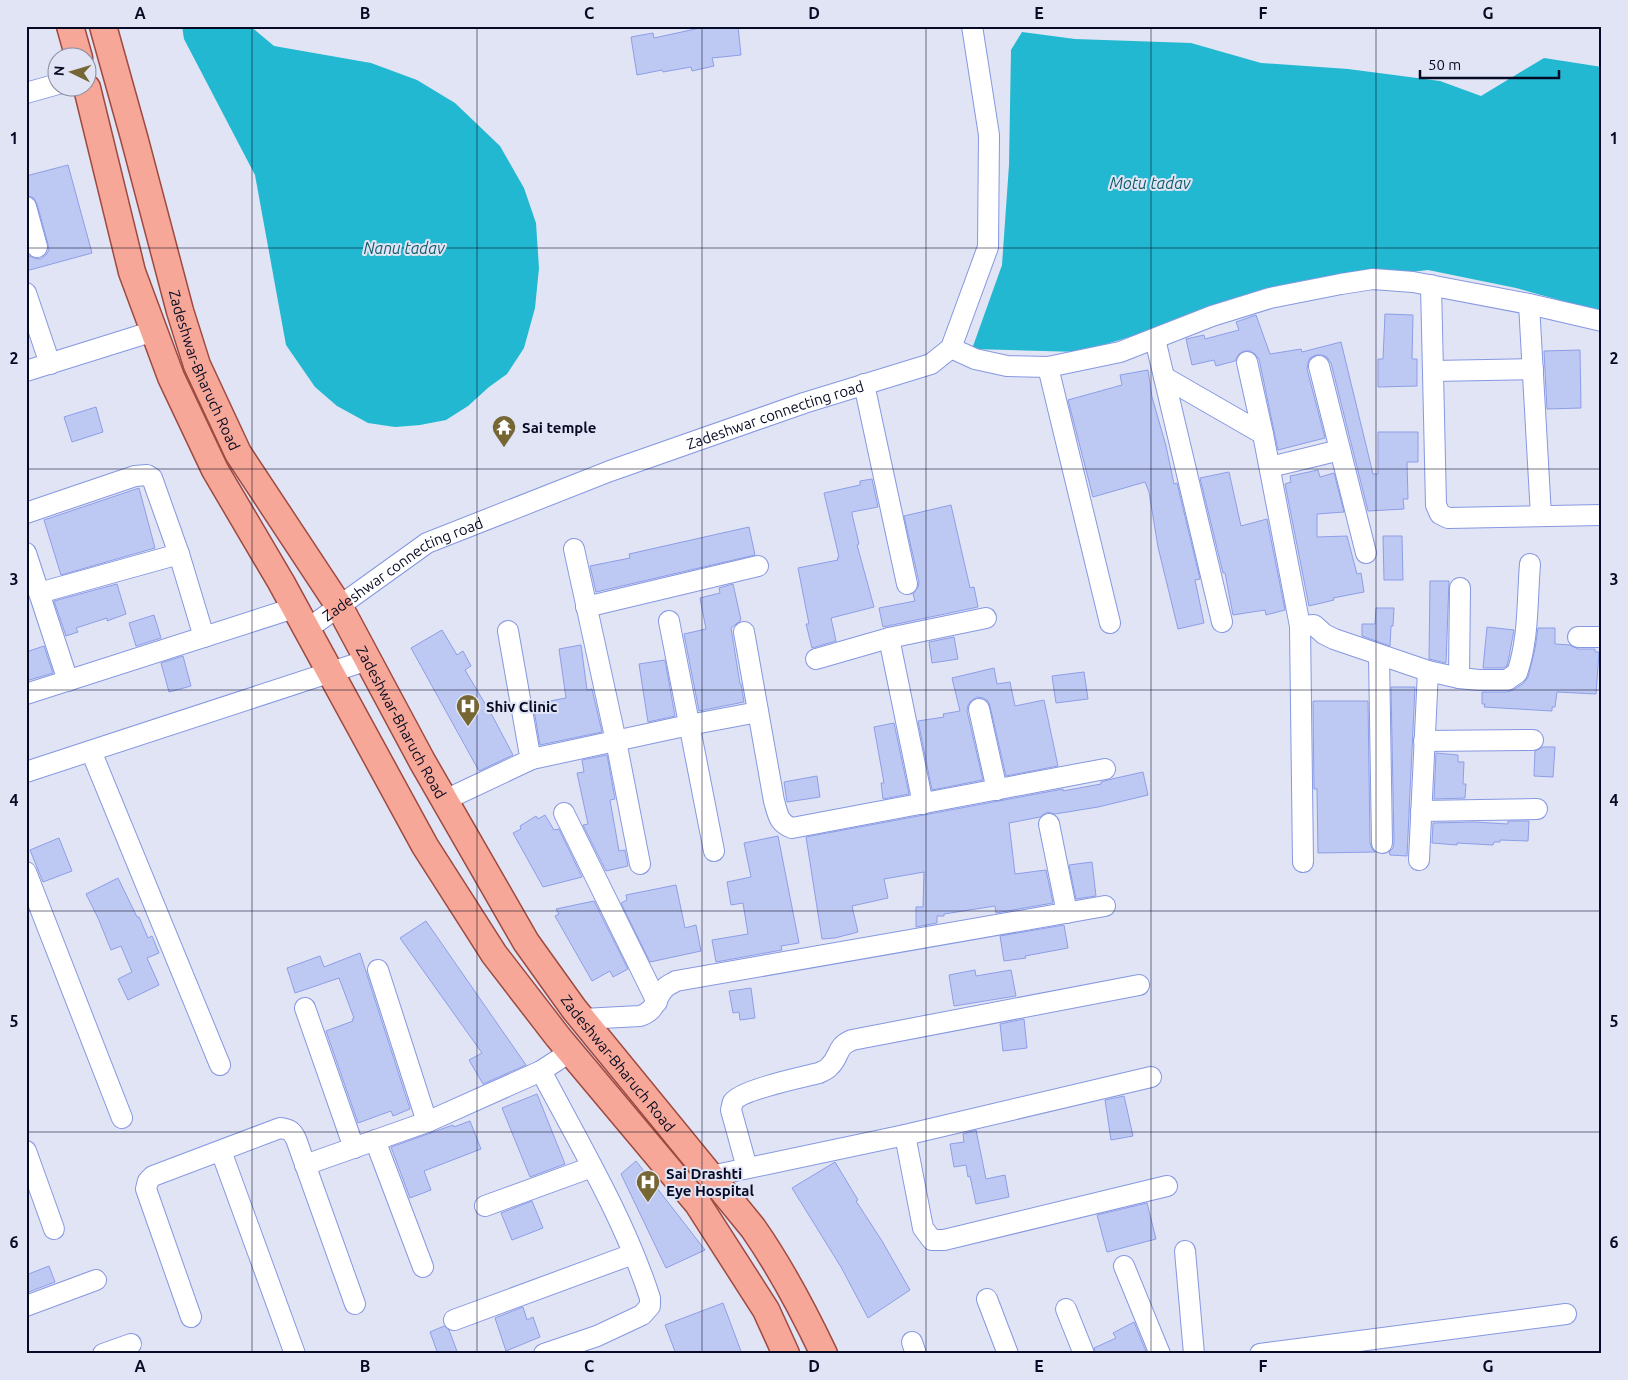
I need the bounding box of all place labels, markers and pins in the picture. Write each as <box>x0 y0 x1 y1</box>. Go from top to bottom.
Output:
temple icon: Sai temple <box>491 414 517 448</box>
place label: Sai temple <box>522 419 597 436</box>
hospital icon: Shiv Clinic <box>455 693 481 727</box>
place label: Shiv Clinic <box>486 698 557 715</box>
place label: Sai Drashti Eye Hospital <box>666 1165 754 1199</box>
hospital icon: Sai Drashti Eye Hospital <box>635 1169 661 1203</box>

